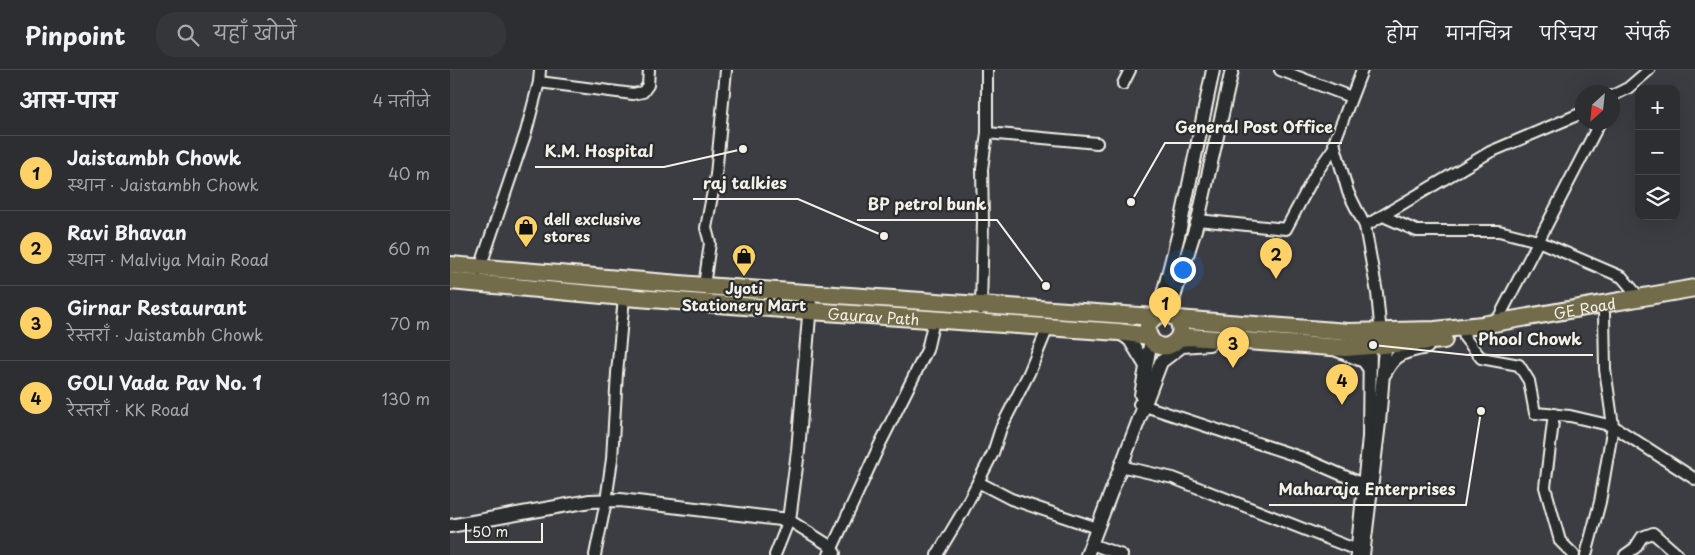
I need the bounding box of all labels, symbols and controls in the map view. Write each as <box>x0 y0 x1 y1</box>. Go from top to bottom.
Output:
search box <box>156 12 506 57</box>
text: Pinpoint <box>25 17 126 53</box>
text: यहाँ खोजें <box>214 18 297 46</box>
text: होम <box>1386 19 1418 46</box>
text: मानचित्र <box>1446 19 1512 46</box>
text: परिचय <box>1540 19 1597 46</box>
text: संपर्क <box>1625 19 1670 46</box>
icon: search <box>174 21 202 49</box>
text: आस-पास <box>20 83 117 115</box>
north arrow <box>1575 85 1620 130</box>
map controls <box>1635 85 1680 220</box>
button: + <box>1635 85 1680 130</box>
text: 4 नतीजे <box>373 88 430 112</box>
callout: General Post Office <box>1165 112 1342 143</box>
text: General Post Office <box>1175 114 1333 138</box>
button: − <box>1635 130 1680 175</box>
callout: K.M. Hospital <box>535 136 664 167</box>
text: K.M. Hospital <box>545 138 654 162</box>
text: Jaistambh Chowk <box>67 143 241 171</box>
text: 1 <box>32 161 40 185</box>
text: 40 m <box>388 161 430 185</box>
callout: raj talkies <box>693 168 798 199</box>
text: raj talkies <box>703 170 787 194</box>
text: स्थान · Jaistambh Chowk <box>67 172 259 196</box>
button: layers <box>1635 175 1680 220</box>
callout: BP petrol bunk <box>857 189 997 220</box>
text: BP petrol bunk <box>868 191 987 215</box>
place label: dell exclusive stores <box>544 207 641 247</box>
shop icon: dell exclusive stores <box>513 214 539 248</box>
text: Ravi Bhavan <box>67 218 187 246</box>
text: 2 <box>30 236 42 260</box>
text: 60 m <box>388 236 430 260</box>
pin: 2 <box>1260 238 1292 279</box>
shop icon: Jyoti Stationery Mart <box>731 243 757 277</box>
text: स्थान · Malviya Main Road <box>67 247 269 271</box>
your location <box>1170 257 1196 283</box>
place label: Jyoti Stationery Mart <box>682 276 806 316</box>
pin: 1 <box>1149 287 1181 328</box>
street label: GE Road <box>1552 290 1617 324</box>
text: Girnar Restaurant <box>67 293 247 321</box>
street label: Gaurav Path <box>827 301 920 330</box>
text: 3 <box>31 311 41 335</box>
text: 70 m <box>390 311 430 335</box>
text: रेस्तराँ · Jaistambh Chowk <box>67 322 263 346</box>
callout: Phool Chowk <box>1468 324 1593 355</box>
text: Phool Chowk <box>1478 326 1582 350</box>
pin: 3 <box>1217 327 1249 368</box>
pin: 4 <box>1326 364 1358 405</box>
text: GOLI Vada Pav No. 1 <box>67 368 261 396</box>
text: 4 <box>31 386 41 410</box>
text: 130 m <box>382 386 430 410</box>
text: रेस्तराँ · KK Road <box>67 397 189 421</box>
callout: Maharaja Enterprises <box>1269 474 1466 505</box>
text: Maharaja Enterprises <box>1278 476 1456 500</box>
scale bar <box>465 520 542 543</box>
text: 50 m <box>472 521 508 542</box>

